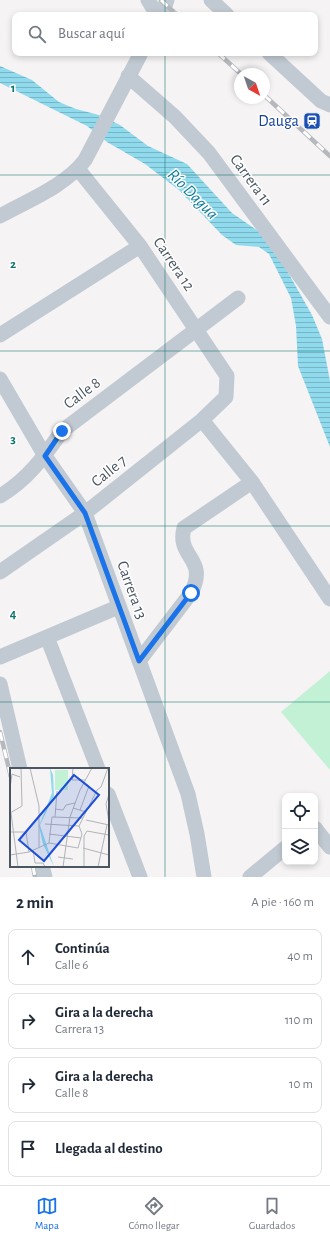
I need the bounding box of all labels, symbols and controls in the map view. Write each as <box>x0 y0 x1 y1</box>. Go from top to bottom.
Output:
search box <box>12 12 318 56</box>
icon: search <box>26 23 48 45</box>
text: Buscar aquí <box>58 26 125 41</box>
north arrow <box>234 68 270 104</box>
text: 1 <box>11 82 15 95</box>
station icon: Dauga <box>302 111 322 131</box>
place label: Dauga <box>258 113 299 129</box>
street label: Carrera 11 <box>227 151 275 209</box>
water label: Río Dagua <box>165 166 221 222</box>
street label: Carrera 12 <box>150 234 198 294</box>
text: 2 <box>10 258 16 271</box>
street label: Calle 8 <box>61 374 103 412</box>
route end <box>53 422 71 440</box>
text: 3 <box>10 433 16 446</box>
street label: Calle 7 <box>88 452 130 490</box>
street label: Carrera 13 <box>114 559 150 621</box>
route start <box>182 584 200 602</box>
text: 4 <box>10 608 17 621</box>
inset map <box>10 768 109 867</box>
map controls <box>282 793 318 865</box>
button: locate <box>282 793 318 829</box>
button: layers <box>282 829 318 865</box>
text: 2 min <box>16 894 54 911</box>
text: A pie · 160 m <box>251 896 314 909</box>
text: Continúa <box>55 941 110 956</box>
icon: ahead <box>17 946 39 968</box>
text: 40 m <box>287 950 313 963</box>
text: Calle 6 <box>55 959 88 972</box>
text: Gira a la derecha <box>55 1005 154 1020</box>
icon: right <box>17 1010 39 1032</box>
text: 110 m <box>285 1014 313 1027</box>
text: Carrera 13 <box>55 1023 104 1036</box>
text: Gira a la derecha <box>55 1069 154 1084</box>
icon: right <box>17 1074 39 1096</box>
text: 10 m <box>289 1078 313 1091</box>
text: Calle 8 <box>55 1087 89 1100</box>
icon: arrive <box>17 1138 39 1160</box>
text: Llegada al destino <box>55 1141 163 1156</box>
tab: Mapa <box>35 1195 59 1232</box>
tab: Cómo llegar <box>128 1195 179 1232</box>
tab: Guardados <box>249 1195 295 1232</box>

